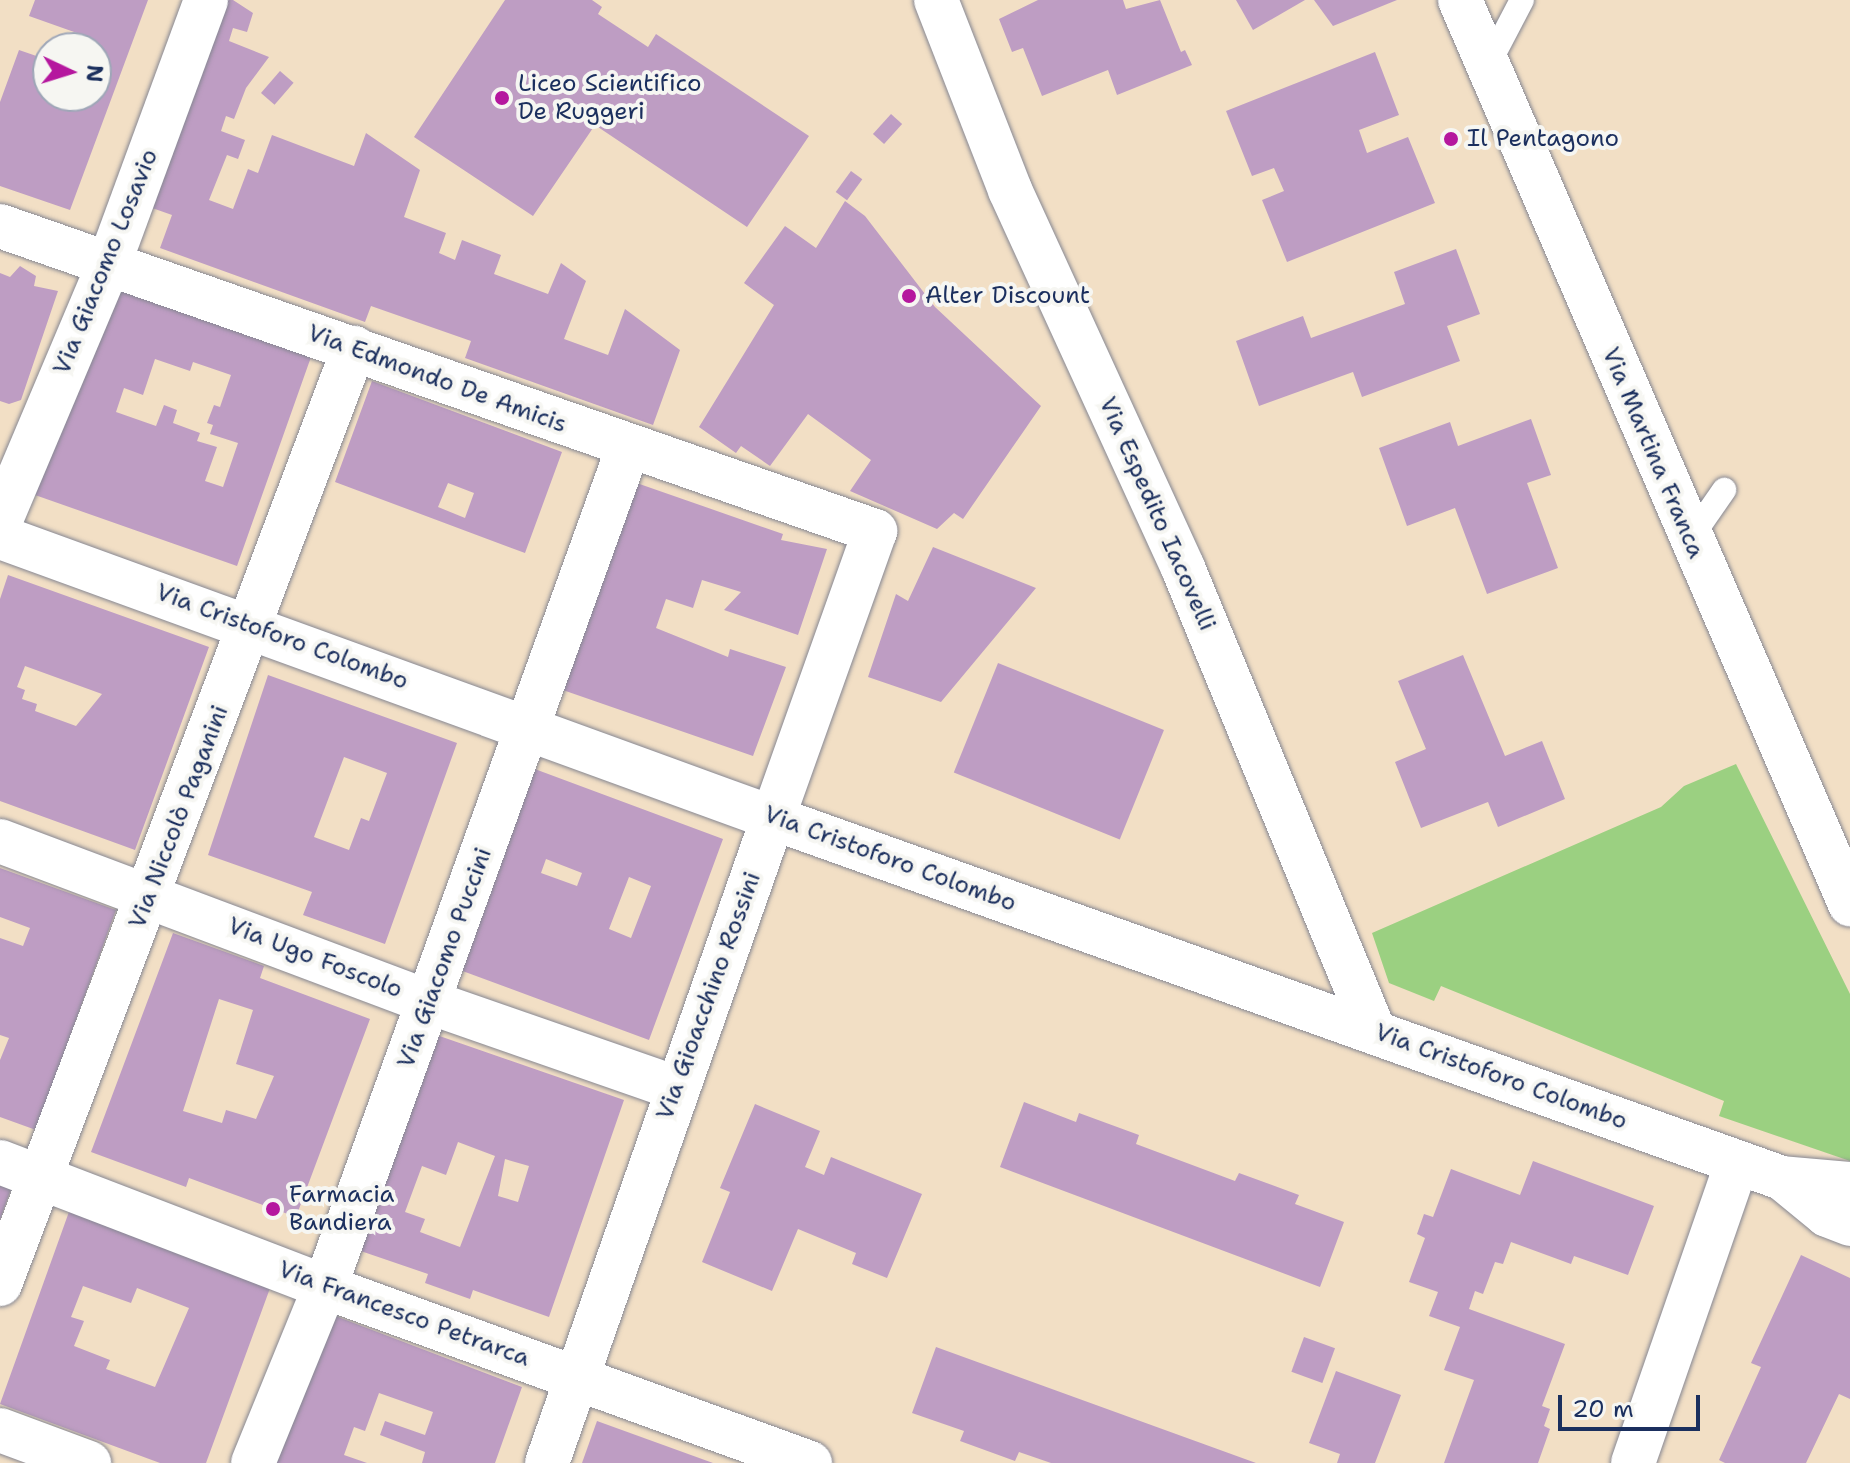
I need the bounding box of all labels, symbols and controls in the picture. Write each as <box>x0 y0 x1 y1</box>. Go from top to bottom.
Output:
north arrow <box>32 32 112 112</box>
text: N <box>79 64 110 83</box>
place label: Liceo Scientifico De Ruggeri <box>518 70 702 126</box>
marker: Liceo Scientifico De Ruggeri <box>493 89 511 107</box>
place label: Il Pentagono <box>1467 125 1619 153</box>
marker: Il Pentagono <box>1442 130 1460 148</box>
street label: Via Giacomo Losavio <box>48 145 164 379</box>
place label: Alter Discount <box>925 282 1090 310</box>
marker: Alter Discount <box>900 287 918 305</box>
street label: Via Edmondo De Amicis <box>304 319 570 439</box>
street label: Via Martina Franca <box>1596 343 1710 563</box>
street label: Via Espedito Iacovelli <box>1092 393 1222 635</box>
street label: Via Cristoforo Colombo <box>152 578 412 696</box>
street label: Via Niccolò Paganini <box>123 701 235 933</box>
street label: Via Cristoforo Colombo <box>760 800 1020 918</box>
street label: Via Giacomo Puccini <box>392 844 498 1072</box>
street label: Via Gioacchino Rossini <box>651 868 767 1124</box>
street label: Via Ugo Foscolo <box>224 911 406 1005</box>
street label: Via Cristoforo Colombo <box>1371 1018 1631 1136</box>
place label: Farmacia Bandiera <box>289 1181 395 1237</box>
marker: Farmacia Bandiera <box>264 1200 282 1218</box>
street label: Via Francesco Petrarca <box>274 1255 534 1373</box>
scale bar <box>1562 1379 1704 1429</box>
text: 20 m <box>1572 1393 1634 1425</box>

